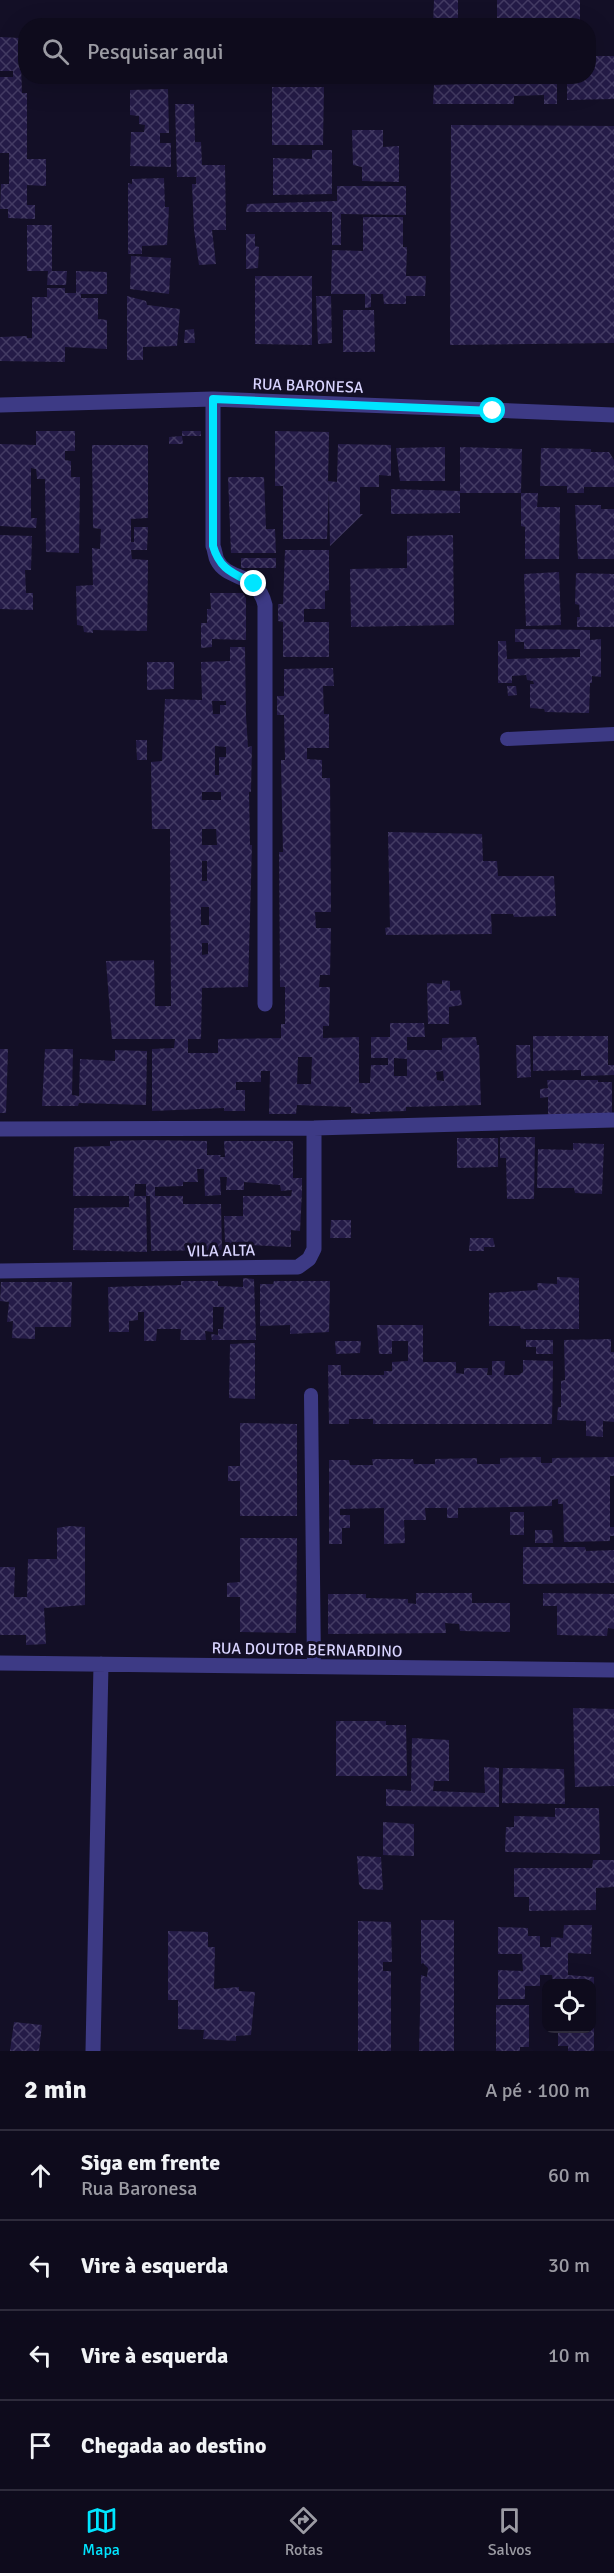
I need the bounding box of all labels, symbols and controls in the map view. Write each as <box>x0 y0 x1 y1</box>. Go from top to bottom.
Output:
search box <box>18 18 596 84</box>
icon: search <box>39 35 72 68</box>
text: Pesquisar aqui <box>87 38 223 65</box>
street label: RUA BARONESA <box>252 374 364 398</box>
route start <box>479 397 505 423</box>
route end <box>240 570 266 596</box>
street label: VILA ALTA <box>187 1240 256 1262</box>
street label: RUA DOUTOR BERNARDINO <box>211 1638 403 1662</box>
map controls <box>542 1979 596 2033</box>
button: locate <box>542 1979 596 2033</box>
text: 2 min <box>24 2074 87 2106</box>
text: A pé · 100 m <box>485 2078 590 2103</box>
text: Siga em frente <box>81 2149 220 2176</box>
icon: ahead <box>24 2159 57 2192</box>
text: 60 m <box>548 2163 590 2188</box>
text: Rua Baronesa <box>81 2176 198 2201</box>
icon: left <box>24 2249 57 2282</box>
text: Vire à esquerda <box>81 2252 228 2279</box>
text: 30 m <box>548 2253 590 2278</box>
icon: left <box>24 2339 57 2372</box>
text: Vire à esquerda <box>81 2342 228 2369</box>
text: 10 m <box>548 2343 590 2368</box>
icon: arrive <box>24 2429 57 2462</box>
text: Chegada ao destino <box>81 2432 267 2459</box>
tab: Mapa <box>82 2504 120 2560</box>
tab: Rotas <box>285 2504 323 2560</box>
tab: Salvos <box>488 2504 532 2560</box>

